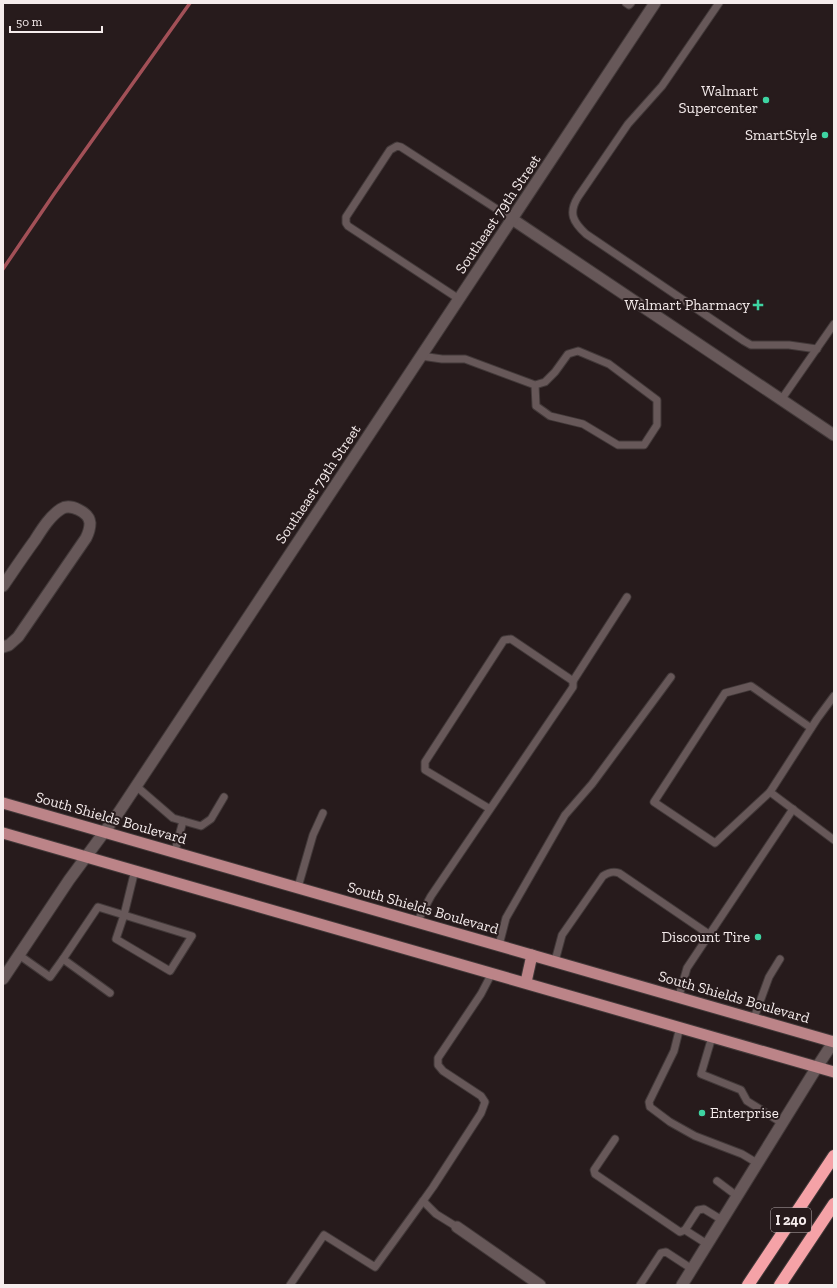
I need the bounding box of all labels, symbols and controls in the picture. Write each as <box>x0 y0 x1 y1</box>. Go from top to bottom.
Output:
scale bar <box>10 8 102 34</box>
text: 50 m <box>16 15 43 29</box>
place label: Walmart Supercenter <box>678 82 758 117</box>
marker: Walmart Supercenter <box>761 95 771 105</box>
place label: SmartStyle <box>745 126 817 144</box>
marker: SmartStyle <box>820 130 830 140</box>
street label: Southeast 79th Street <box>451 151 545 277</box>
place label: Walmart Pharmacy <box>625 296 750 314</box>
marker: Walmart Pharmacy <box>753 300 763 310</box>
street label: Southeast 79th Street <box>271 421 365 547</box>
street label: South Shields Boulevard <box>33 788 189 848</box>
street label: South Shields Boulevard <box>345 878 501 938</box>
place label: Discount Tire <box>661 928 750 946</box>
marker: Discount Tire <box>753 932 763 942</box>
street label: South Shields Boulevard <box>656 967 812 1027</box>
place label: Enterprise <box>710 1104 779 1122</box>
marker: Enterprise <box>697 1108 707 1118</box>
road number: I 240 <box>771 1208 811 1232</box>

